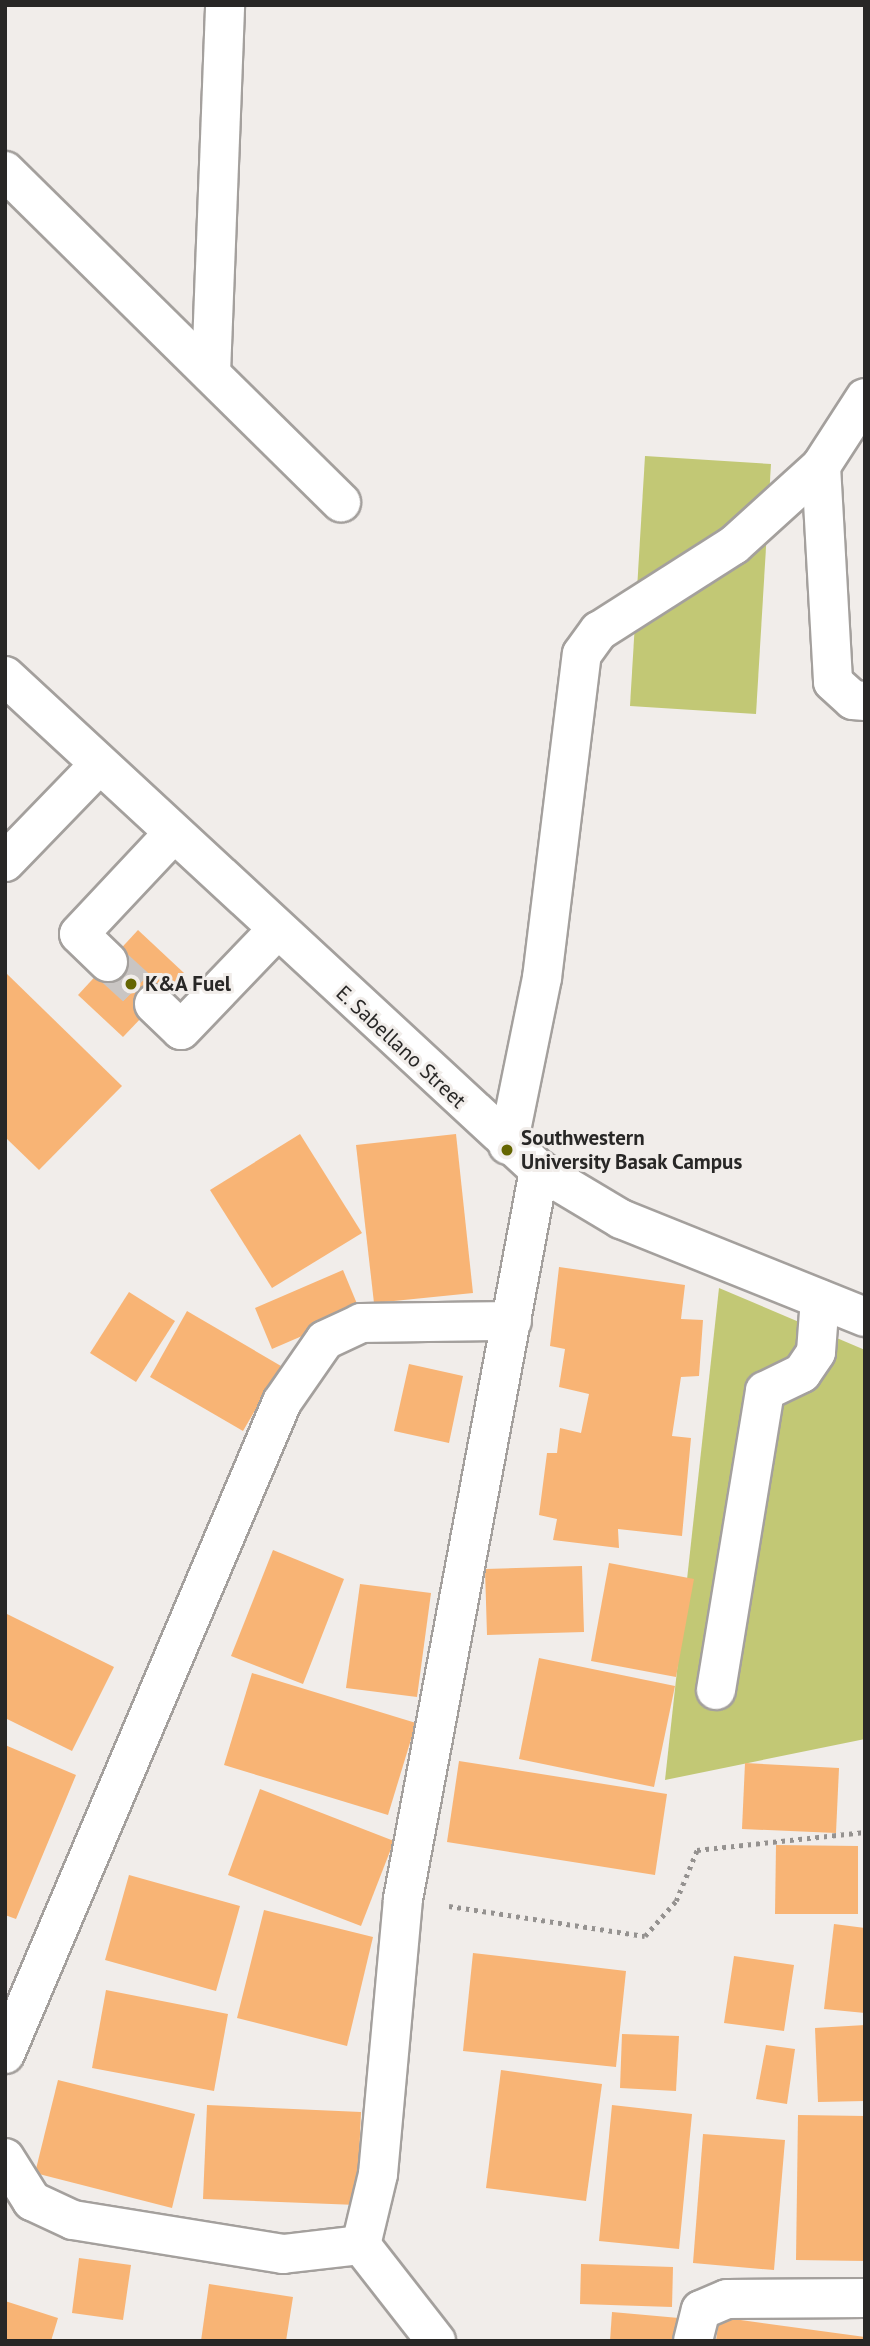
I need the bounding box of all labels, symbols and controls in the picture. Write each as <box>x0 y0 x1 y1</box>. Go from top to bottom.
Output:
place label: K&A Fuel <box>145 971 232 997</box>
marker: K&A Fuel <box>123 976 139 992</box>
street label: E. Sabellano Street <box>330 980 472 1114</box>
place label: Southwestern University Basak Campus <box>521 1125 744 1175</box>
marker: Southwestern University Basak Campus <box>499 1142 515 1158</box>

